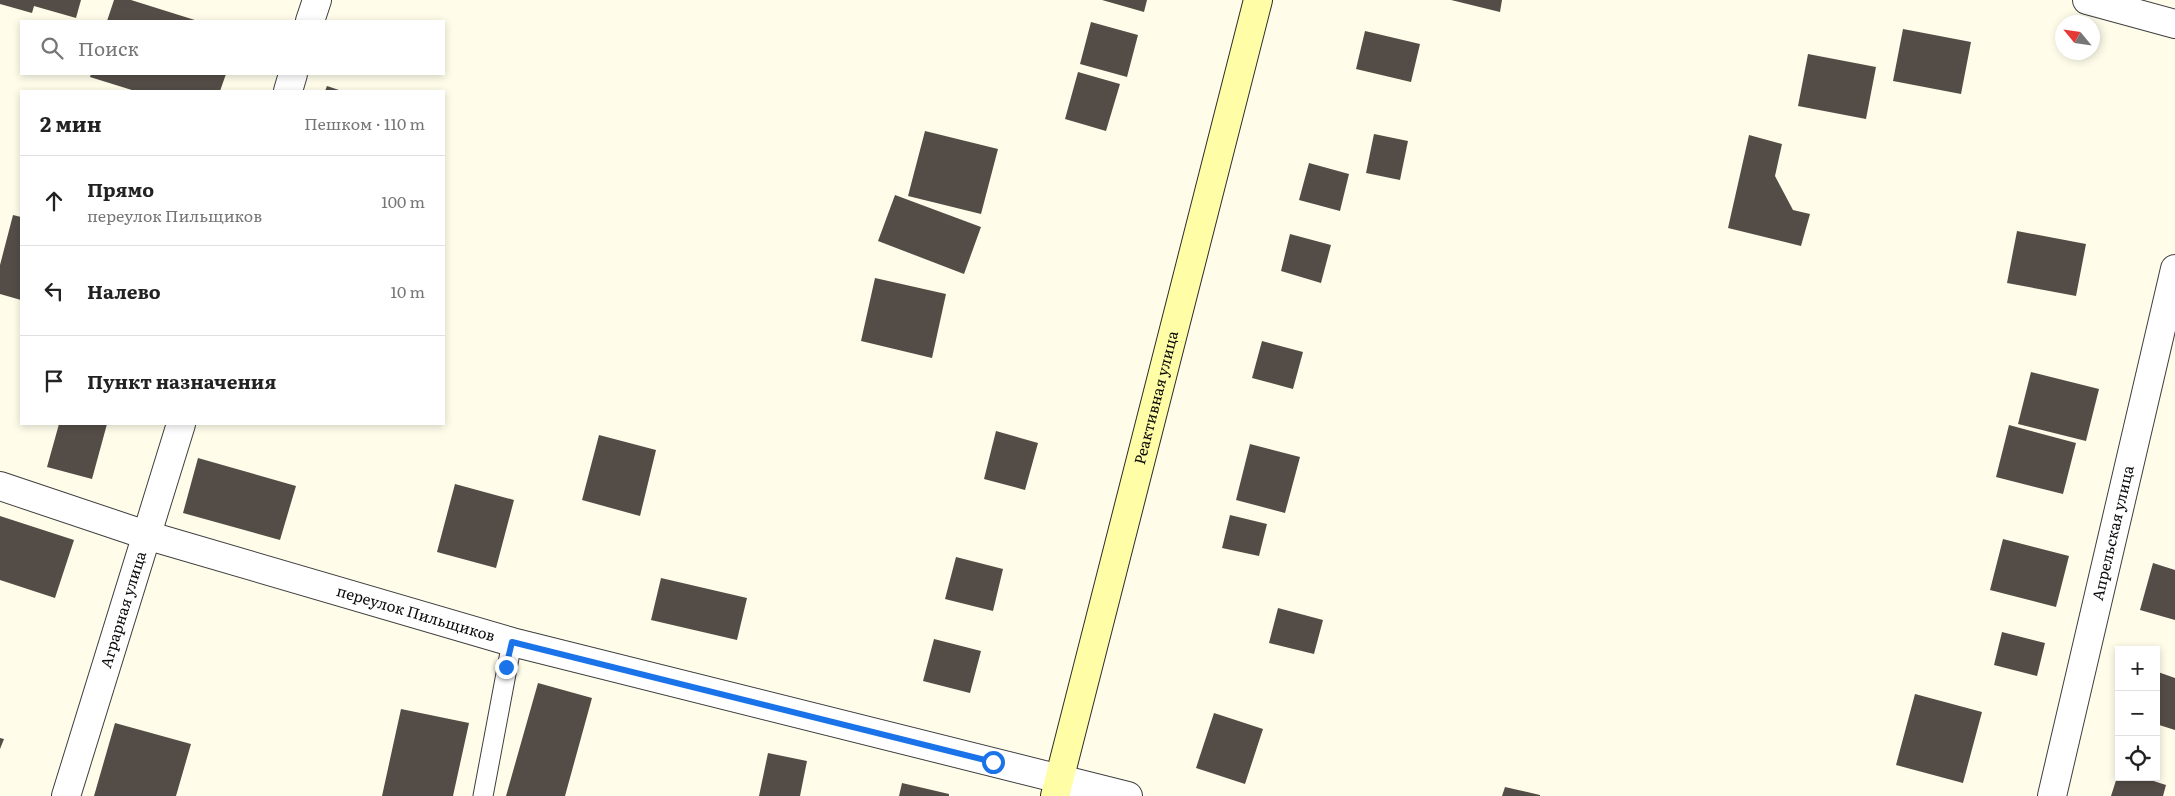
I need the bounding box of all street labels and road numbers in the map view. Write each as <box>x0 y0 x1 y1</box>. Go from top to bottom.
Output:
street label: Реактивная улица <box>1127 327 1183 467</box>
street label: Апрельская улица <box>2085 462 2139 603</box>
street label: Аграрная улица <box>93 547 151 671</box>
street label: переулок Пильщиков <box>334 578 498 647</box>

